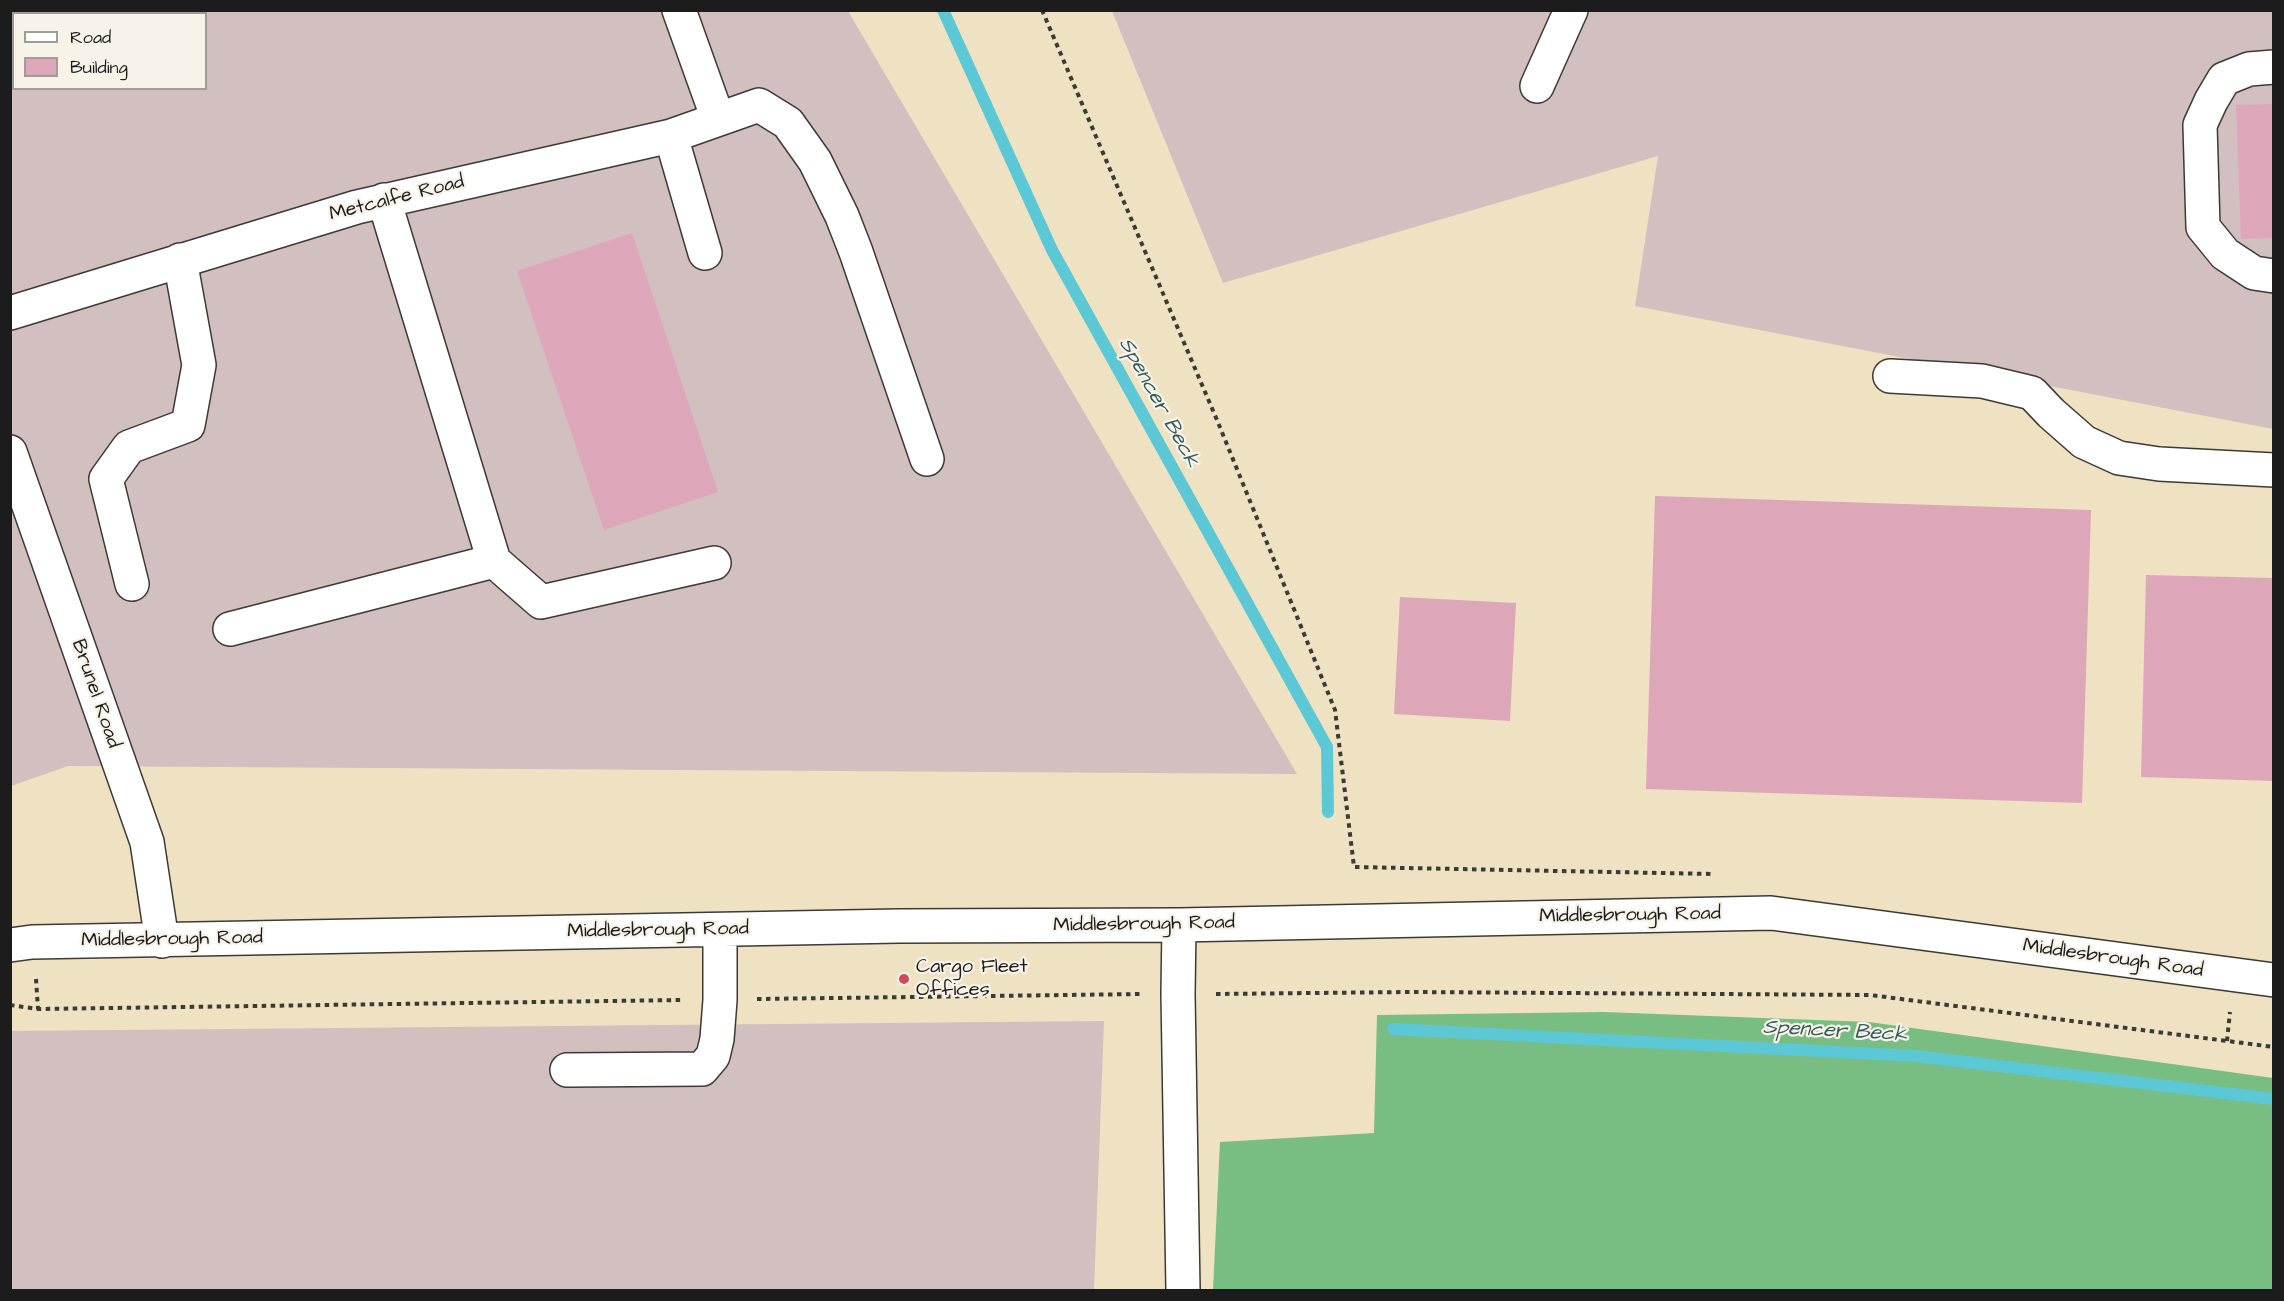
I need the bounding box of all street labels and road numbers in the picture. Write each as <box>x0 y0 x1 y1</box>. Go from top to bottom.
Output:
street label: Metcalfe Road <box>327 171 467 227</box>
street label: Brunel Road <box>65 637 125 751</box>
street label: Middlesbrough Road <box>1539 902 1721 930</box>
street label: Middlesbrough Road <box>1053 911 1235 939</box>
street label: Middlesbrough Road <box>567 917 749 945</box>
street label: Middlesbrough Road <box>81 926 263 954</box>
street label: Middlesbrough Road <box>2021 934 2205 984</box>

